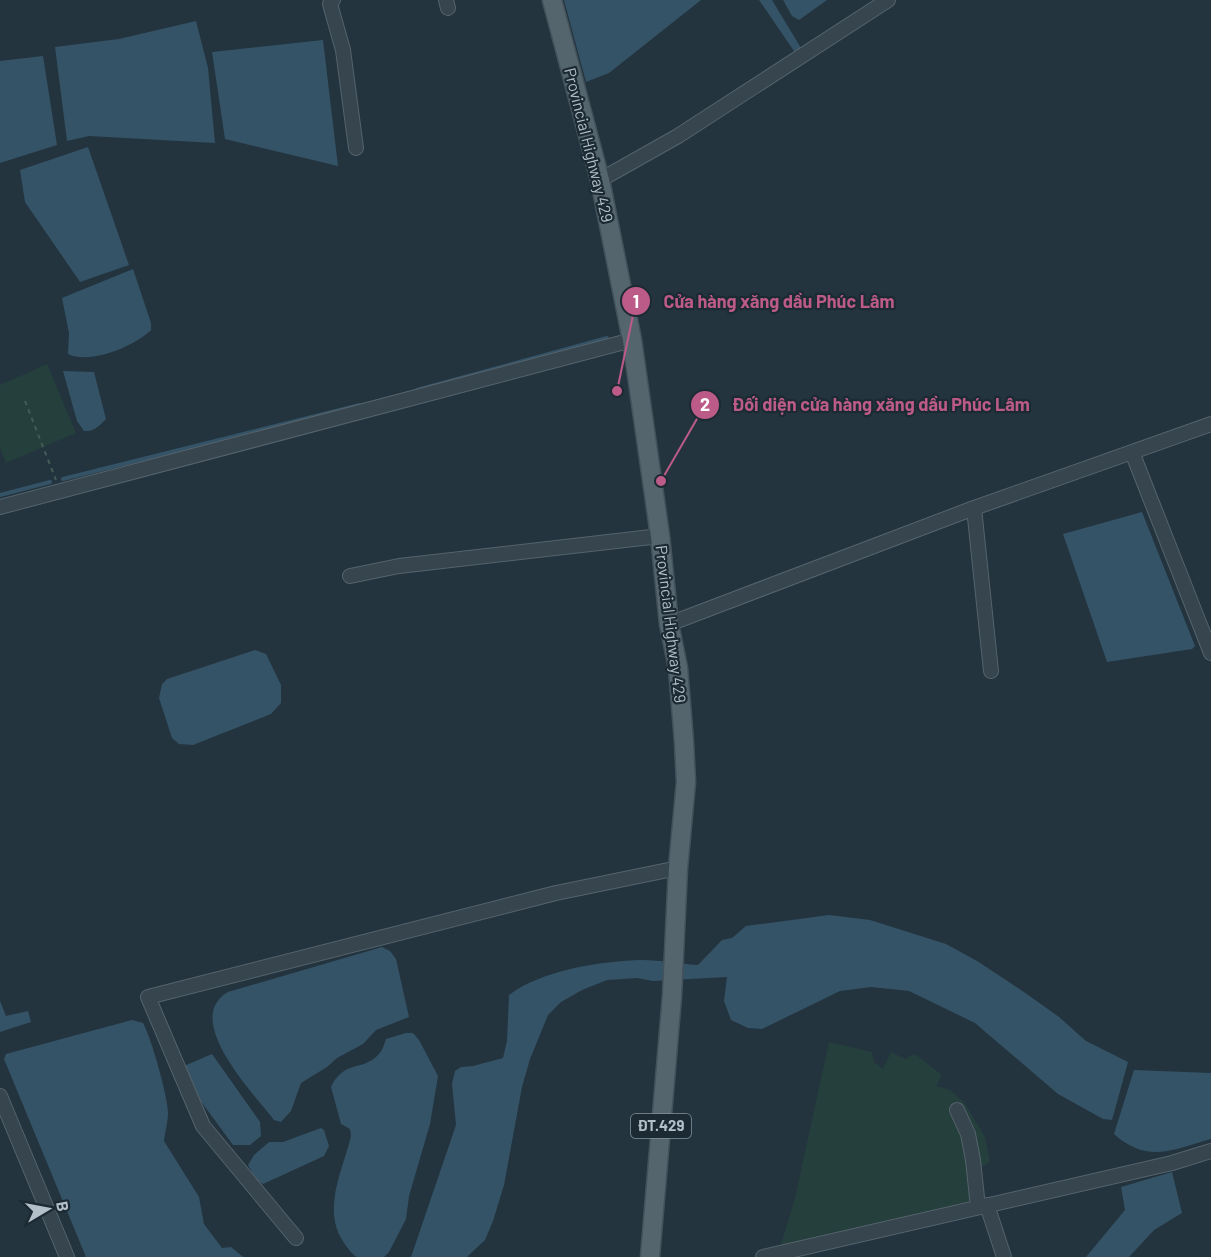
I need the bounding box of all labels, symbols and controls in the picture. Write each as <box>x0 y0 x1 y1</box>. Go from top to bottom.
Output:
street label: Provincial Highway 429 <box>561 66 618 224</box>
callout: Cửa hàng xăng dầu Phúc Lâm <box>621 283 906 319</box>
text: 1 <box>633 290 639 312</box>
text: Cửa hàng xăng dầu Phúc Lâm <box>664 290 894 312</box>
callout: Đối diện cửa hàng xăng dầu Phúc Lâm <box>690 387 1041 423</box>
text: 2 <box>700 393 710 415</box>
text: Đối diện cửa hàng xăng dầu Phúc Lâm <box>732 393 1030 415</box>
street label: Provincial Highway 429 <box>652 544 691 704</box>
road number: ĐT.429 <box>631 1114 691 1138</box>
north arrow <box>18 1179 78 1239</box>
text: B <box>53 1200 73 1213</box>

